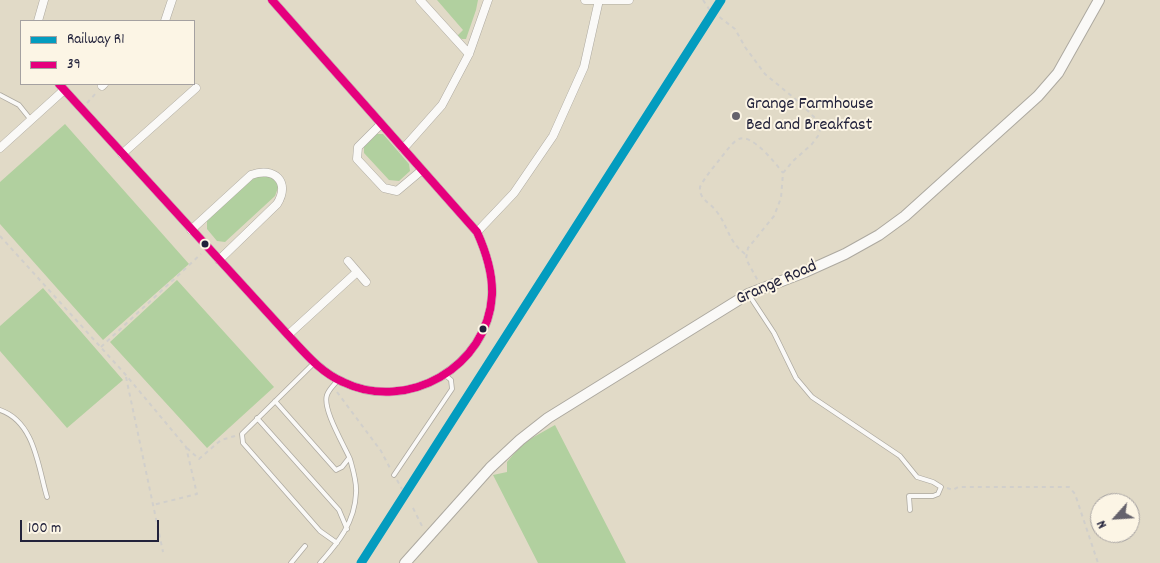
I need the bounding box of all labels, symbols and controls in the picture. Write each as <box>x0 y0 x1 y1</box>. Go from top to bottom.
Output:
legend <box>20 20 195 85</box>
text: Railway R1 <box>67 29 124 51</box>
text: 39 <box>67 54 81 76</box>
place label: Grange Farmhouse Bed and Breakfast <box>746 95 873 138</box>
marker: Grange Farmhouse Bed and Breakfast <box>730 110 742 122</box>
unlabelled marker <box>200 239 210 249</box>
street label: Grange Road <box>733 257 821 311</box>
unlabelled marker <box>478 324 488 334</box>
north arrow <box>1090 493 1140 543</box>
scale bar <box>22 510 161 542</box>
text: N <box>1092 517 1113 532</box>
text: 100 m <box>28 518 61 540</box>

